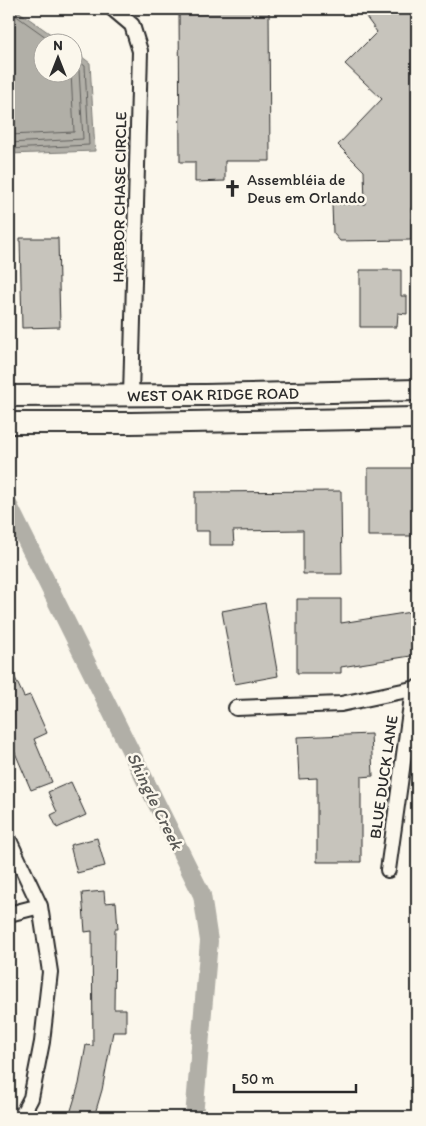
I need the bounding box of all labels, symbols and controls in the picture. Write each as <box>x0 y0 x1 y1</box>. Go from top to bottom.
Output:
north arrow <box>32 32 82 82</box>
text: N <box>53 37 63 54</box>
street label: HARBOR CHASE CIRCLE <box>109 111 130 283</box>
place label: Assembléia de Deus em Orlando <box>247 170 365 207</box>
church icon: Assembléia de Deus em Orlando <box>223 178 243 198</box>
street label: WEST OAK RIDGE ROAD <box>127 383 299 405</box>
street label: BLUE DUCK LANE <box>365 714 402 840</box>
water label: Shingle Creek <box>122 749 189 855</box>
scale bar <box>234 1061 356 1093</box>
text: 50 m <box>241 1070 274 1088</box>

